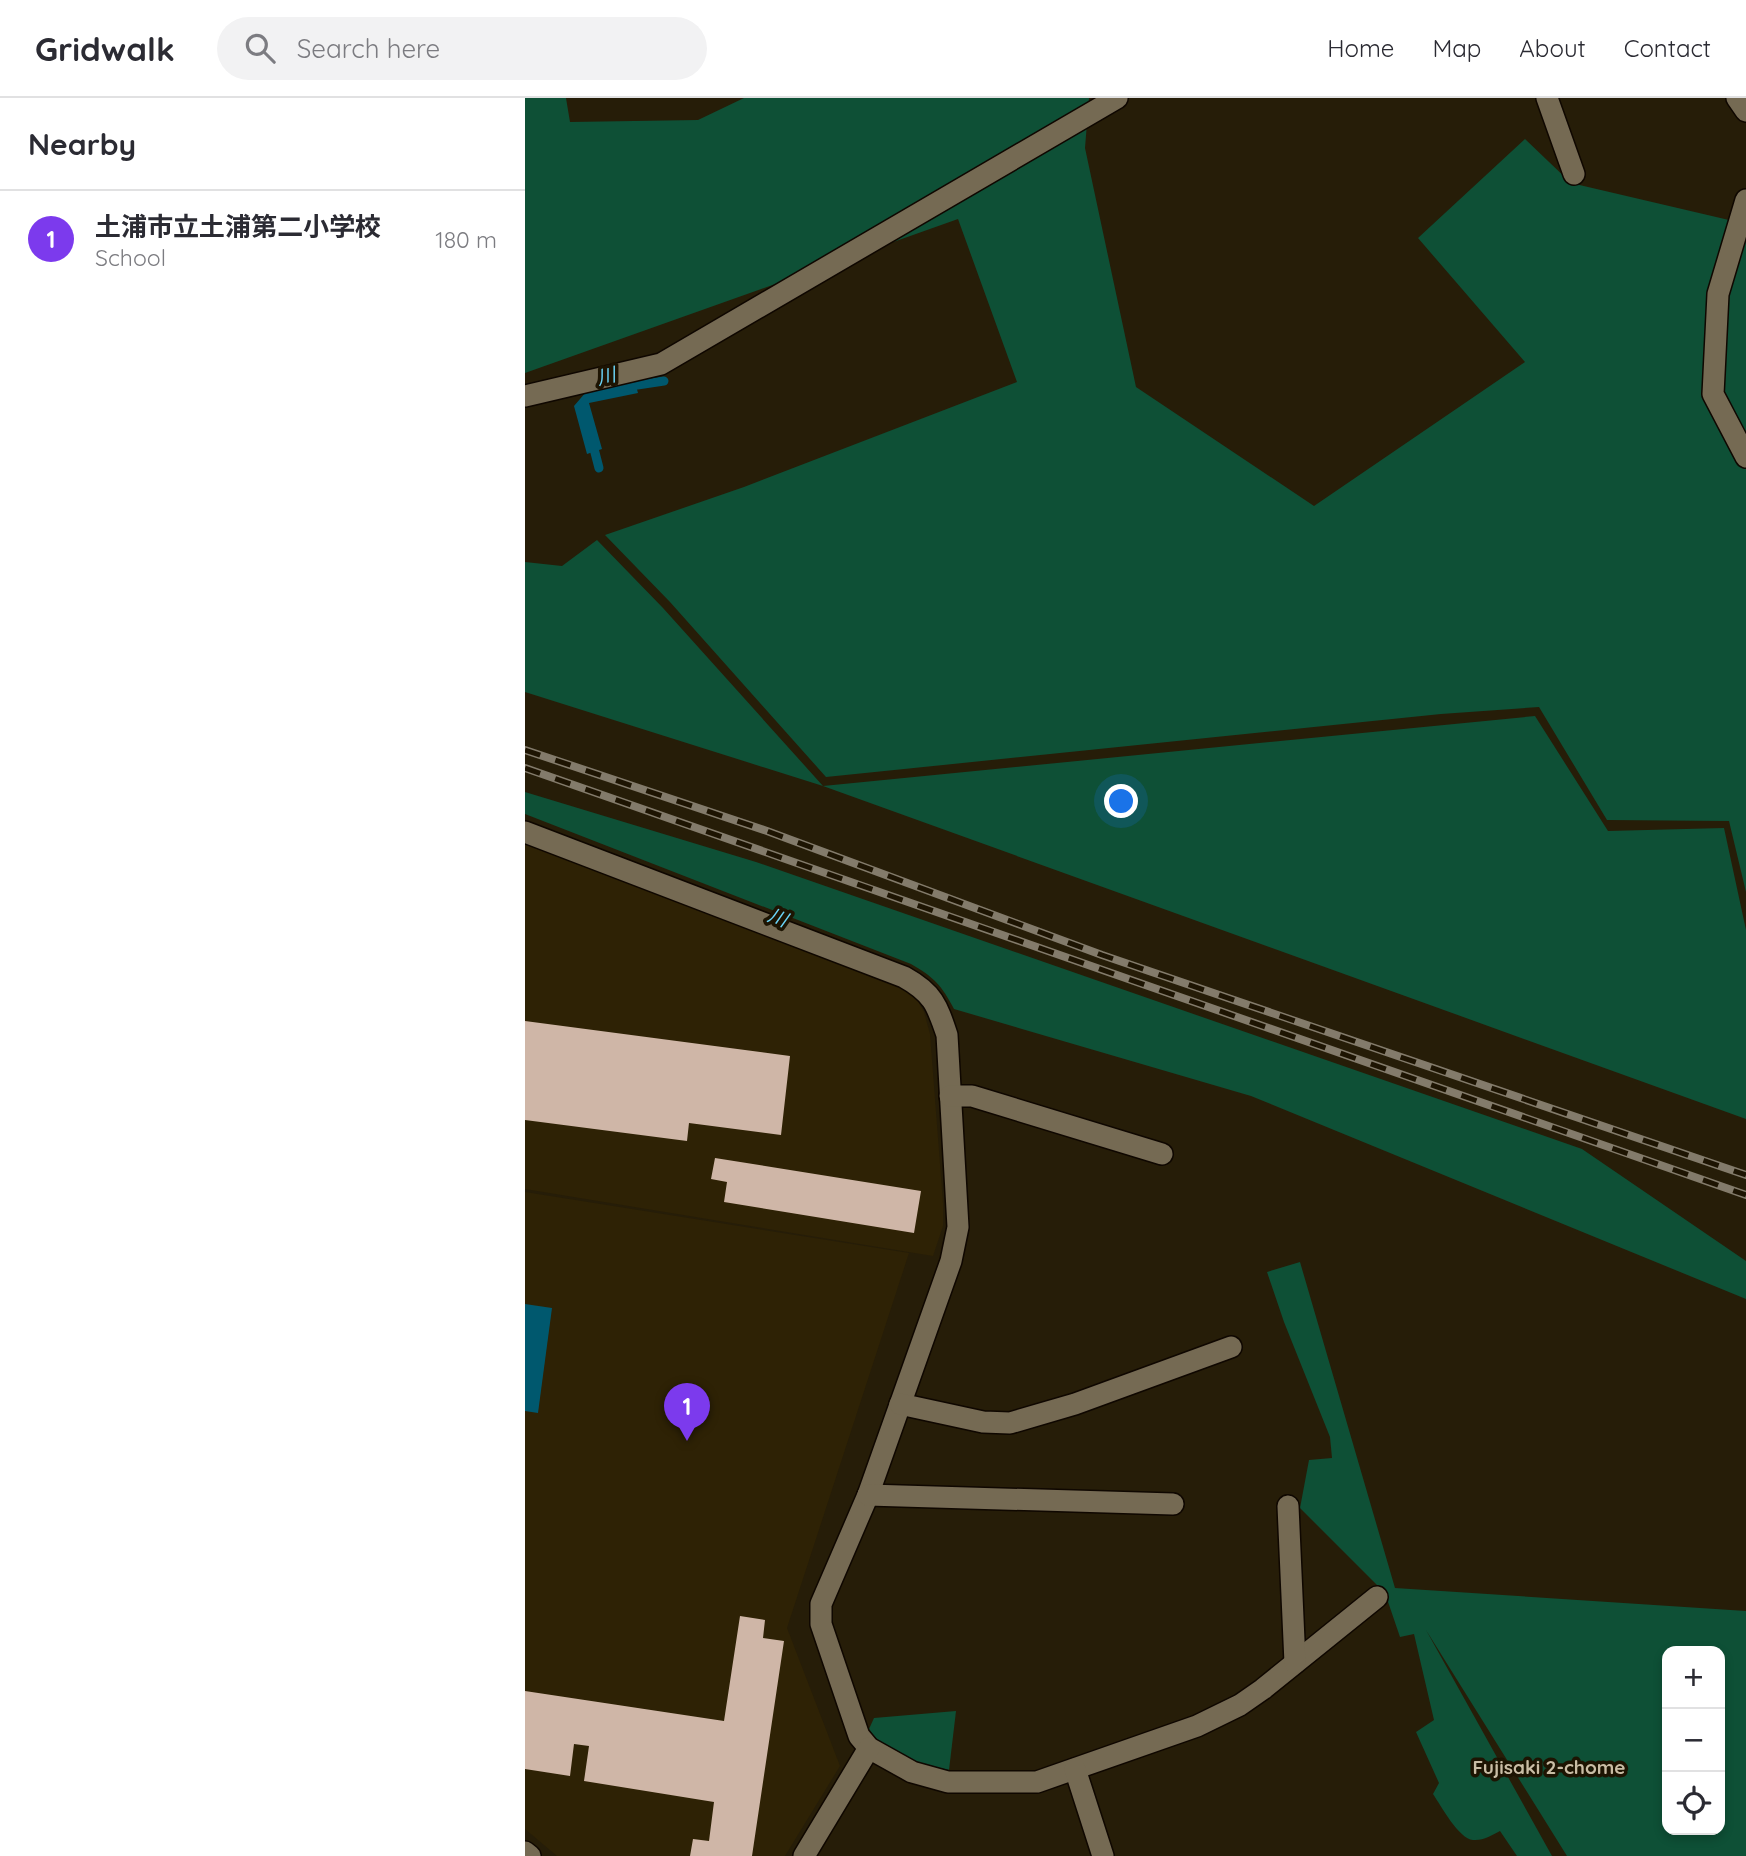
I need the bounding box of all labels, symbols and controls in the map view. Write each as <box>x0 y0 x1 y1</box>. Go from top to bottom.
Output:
search box <box>217 17 707 80</box>
text: Gridwalk <box>35 28 175 69</box>
icon: search <box>241 29 279 67</box>
text: Search here <box>297 32 440 65</box>
text: Home <box>1327 33 1394 63</box>
text: Map <box>1432 33 1481 63</box>
text: About <box>1519 33 1586 63</box>
text: Contact <box>1624 33 1711 63</box>
text: Nearby <box>28 125 136 163</box>
text: 土浦市立土浦第二小学校 <box>95 210 381 243</box>
text: 1 <box>47 225 55 254</box>
text: 180 m <box>435 225 497 254</box>
text: School <box>95 243 166 272</box>
water label: 川 <box>594 362 620 390</box>
your location <box>1104 784 1138 818</box>
water label: 川 <box>765 902 793 932</box>
pin: 1 <box>664 1383 710 1441</box>
map controls <box>1662 1646 1725 1835</box>
button: + <box>1662 1646 1725 1709</box>
button: − <box>1662 1709 1725 1772</box>
district label: Fujisaki 2-chome <box>1472 1755 1626 1779</box>
button: locate <box>1662 1772 1725 1835</box>

